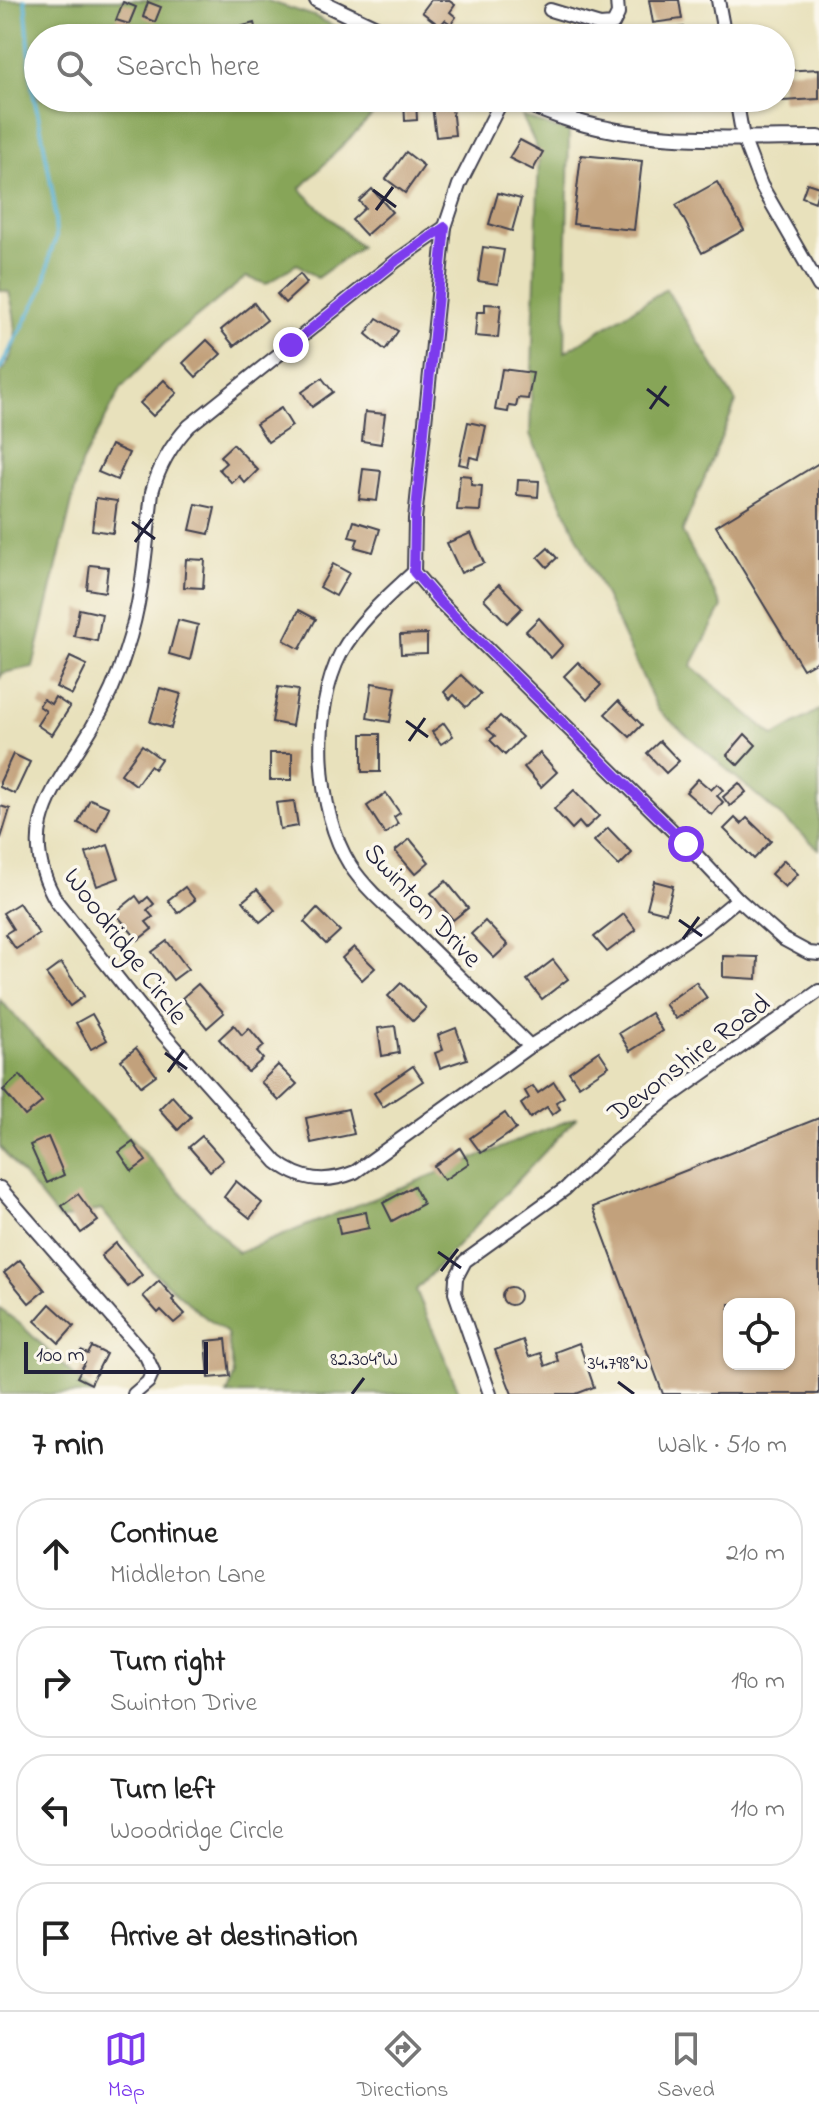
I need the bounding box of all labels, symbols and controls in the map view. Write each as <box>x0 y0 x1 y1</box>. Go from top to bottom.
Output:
search box <box>24 24 795 112</box>
icon: search <box>52 46 96 90</box>
text: Search here <box>116 46 260 90</box>
route end <box>273 327 309 363</box>
route start <box>668 826 704 862</box>
street label: Swinton Drive <box>352 834 491 979</box>
street label: Woodridge Circle <box>52 860 197 1034</box>
street label: Devonshire Road <box>600 985 780 1135</box>
map controls <box>723 1298 795 1370</box>
button: locate <box>723 1298 795 1370</box>
scale bar <box>24 1338 208 1374</box>
text: 100 m <box>36 1340 85 1372</box>
text: 82.304°W <box>330 1346 398 1375</box>
text: 34.798°N <box>587 1350 649 1379</box>
text: 7 min <box>32 1421 104 1471</box>
text: Walk · 510 m <box>657 1427 787 1465</box>
text: Continue <box>110 1513 218 1557</box>
icon: ahead <box>34 1532 78 1576</box>
text: 210 m <box>726 1535 785 1573</box>
text: Middleton Lane <box>110 1557 265 1595</box>
text: Turn right <box>110 1641 225 1685</box>
icon: right <box>34 1660 78 1704</box>
text: 190 m <box>731 1663 785 1701</box>
text: Swinton Drive <box>110 1685 257 1723</box>
text: Turn left <box>110 1769 215 1813</box>
icon: left <box>34 1788 78 1832</box>
text: 110 m <box>731 1791 785 1829</box>
text: Woodridge Circle <box>110 1813 284 1851</box>
icon: arrive <box>34 1916 78 1960</box>
text: Arrive at destination <box>110 1916 358 1960</box>
tab: Map <box>104 2027 148 2107</box>
tab: Directions <box>357 2027 448 2107</box>
tab: Saved <box>657 2027 715 2107</box>

